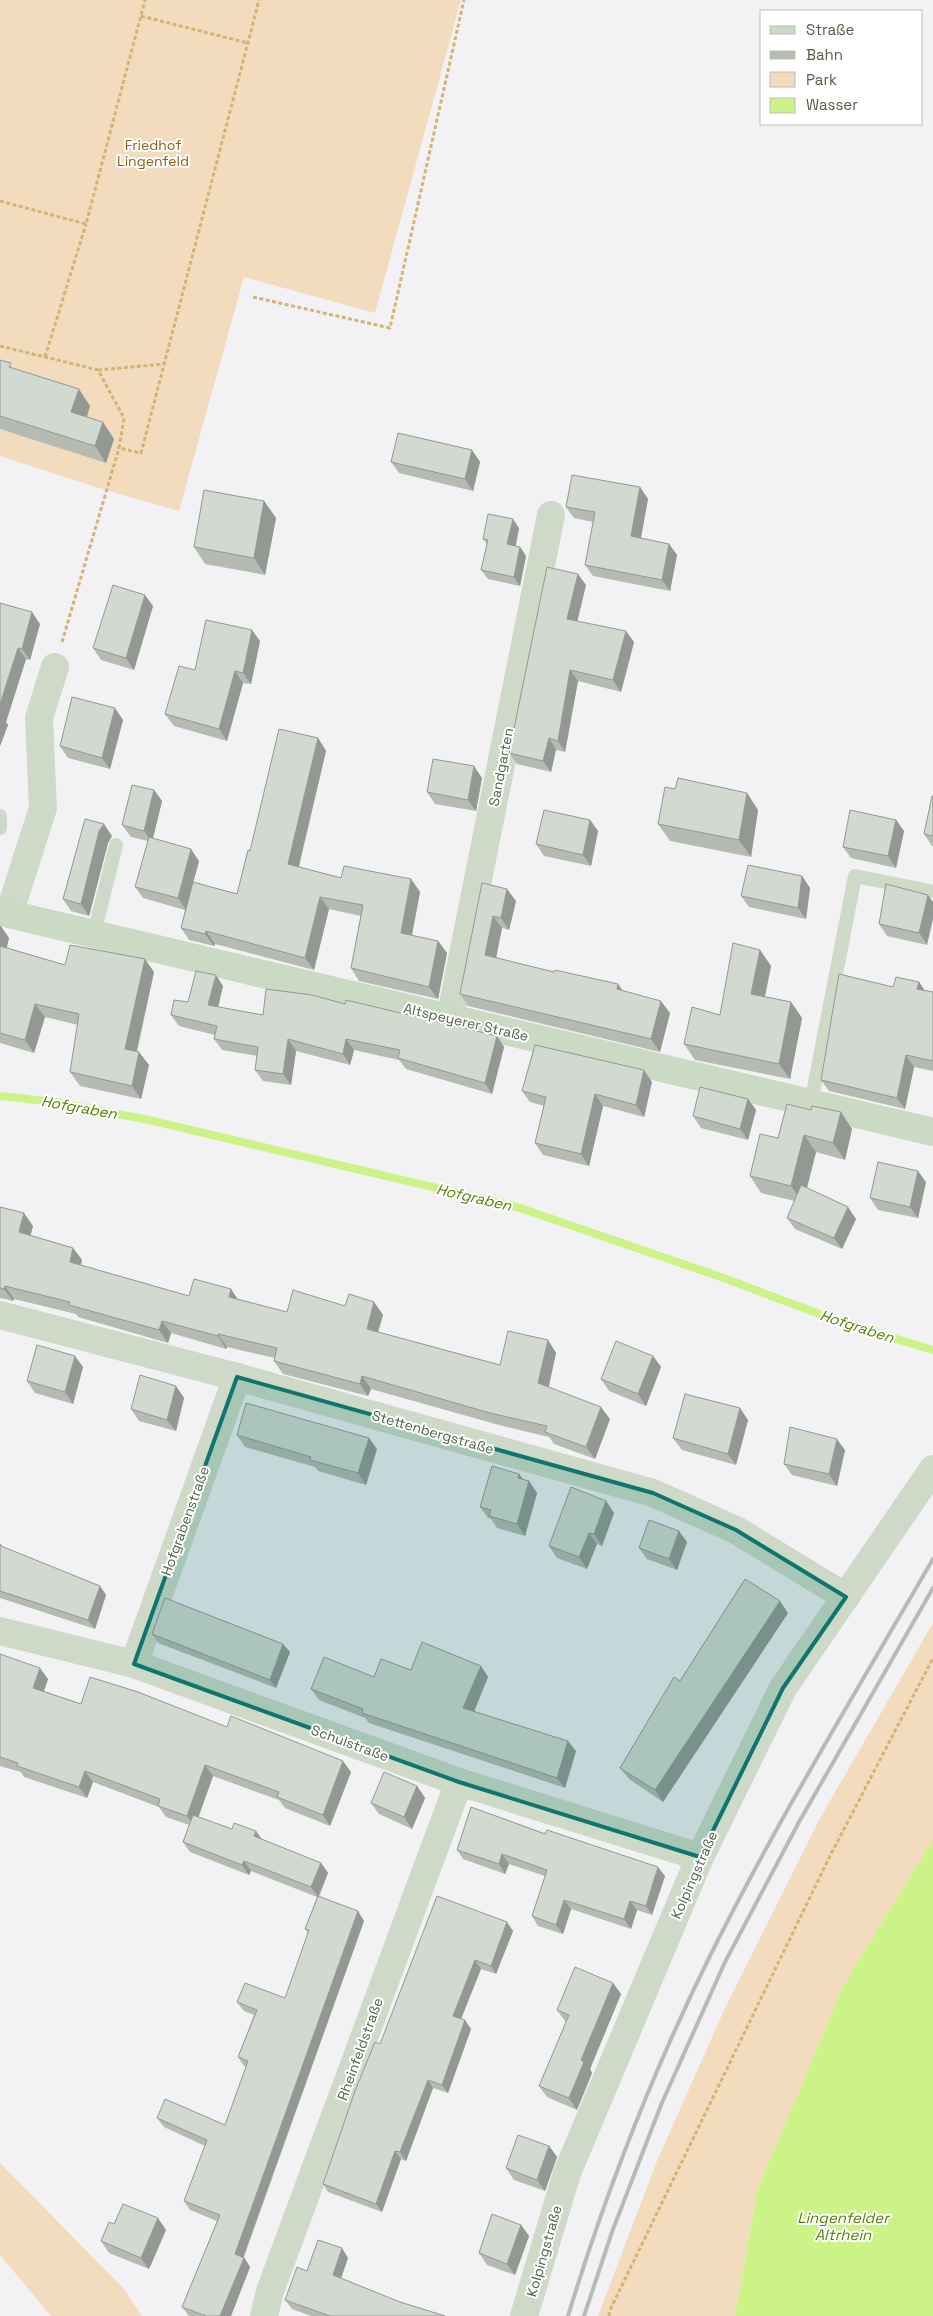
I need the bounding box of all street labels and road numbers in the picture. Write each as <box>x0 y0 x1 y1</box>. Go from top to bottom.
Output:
street label: Sandgarten <box>485 726 517 808</box>
street label: Altspeyerer Straße <box>402 999 530 1045</box>
street label: Stettenbergstraße <box>370 1406 496 1458</box>
street label: Hofgrabenstraße <box>157 1464 213 1578</box>
street label: Schulstraße <box>309 1721 391 1765</box>
street label: Kolpingstraße <box>667 1828 721 1922</box>
street label: Rheinfeldstraße <box>333 1995 387 2103</box>
street label: Kolpingstraße <box>522 2203 566 2299</box>

